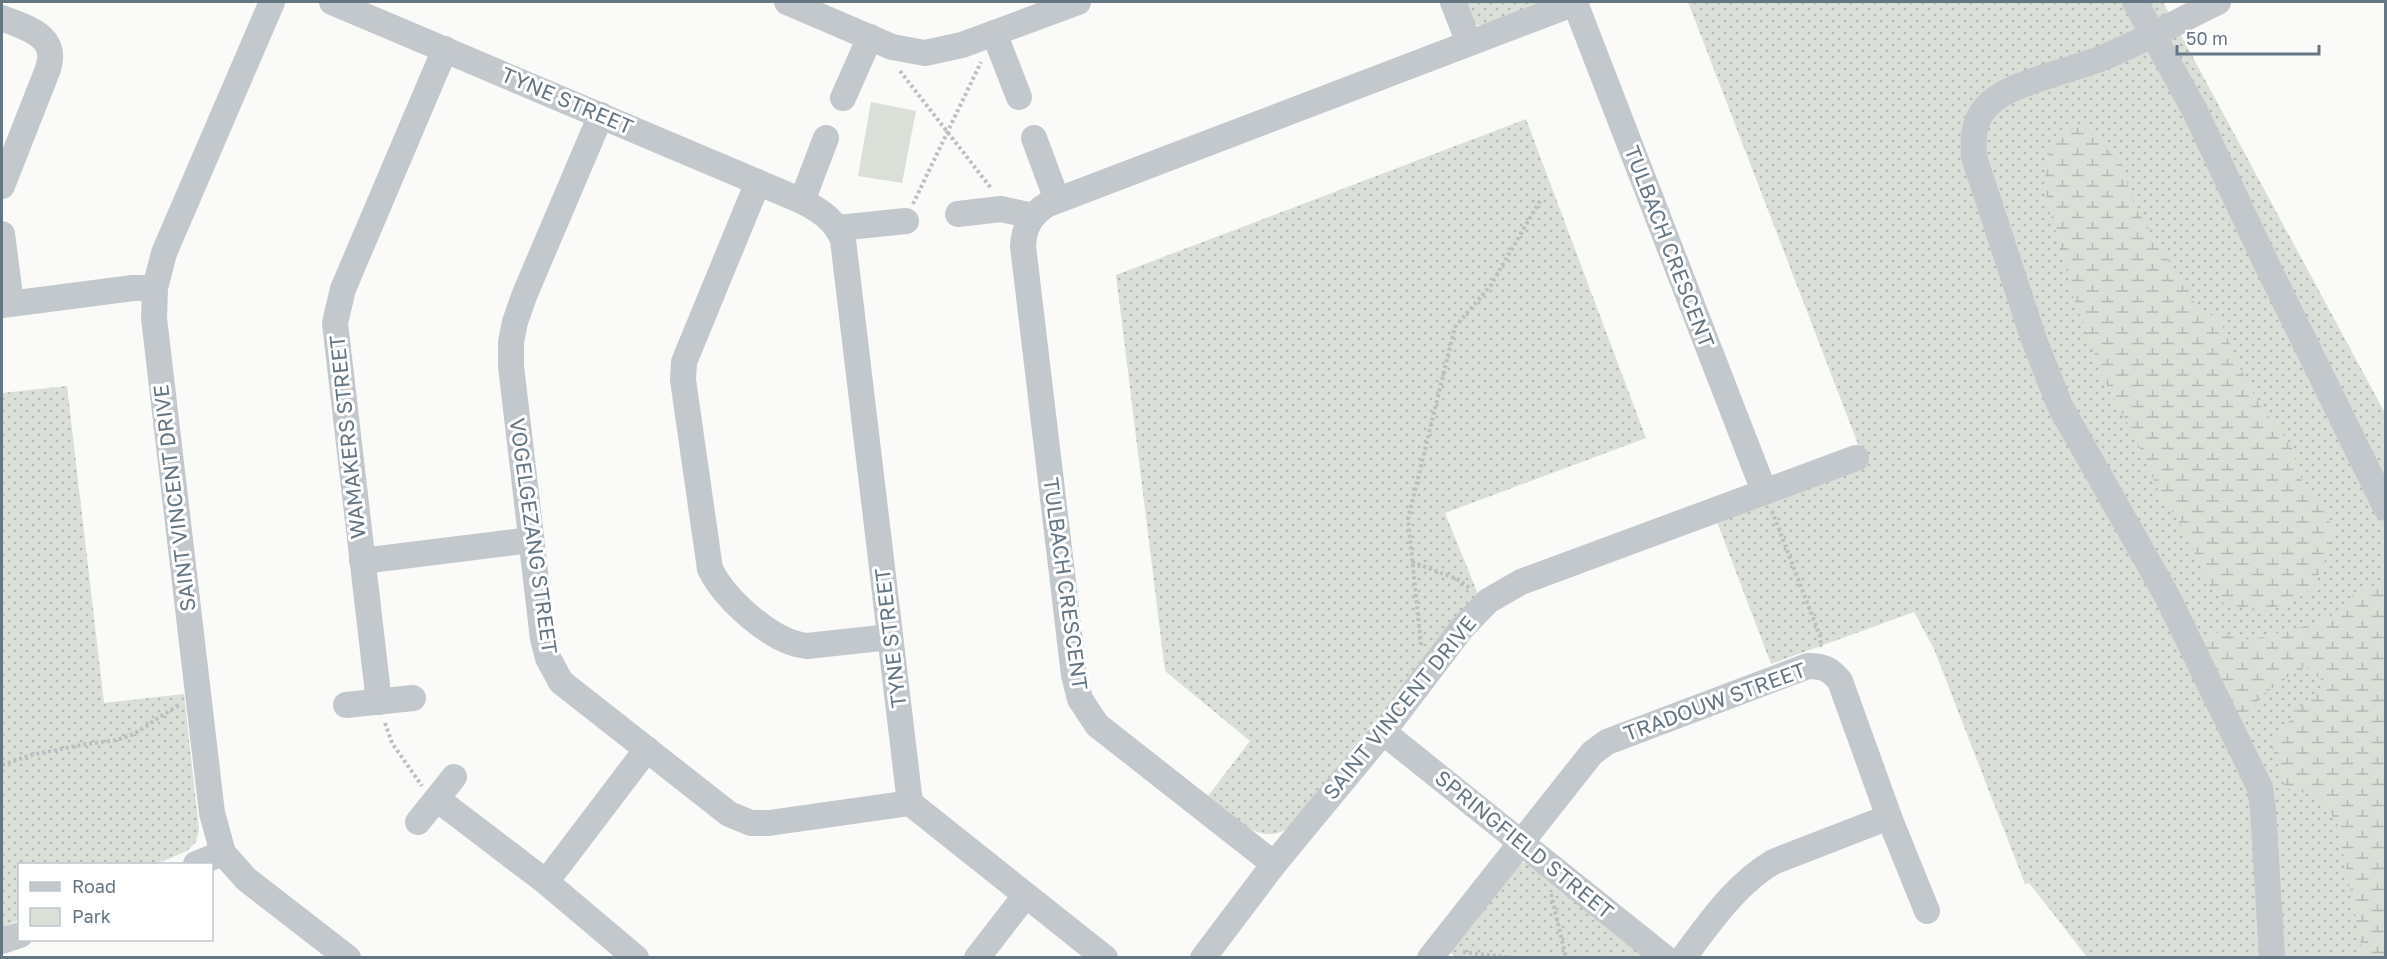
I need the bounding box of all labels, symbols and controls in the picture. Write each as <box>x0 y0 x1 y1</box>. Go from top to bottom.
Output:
scale bar <box>2177 18 2320 56</box>
text: 50 m <box>2186 27 2228 49</box>
street label: TYNE STREET <box>498 61 637 139</box>
street label: TULBACH CRESCENT <box>1619 142 1720 351</box>
street label: WAMAKERS STREET <box>323 334 371 540</box>
street label: SAINT VINCENT DRIVE <box>147 383 201 613</box>
street label: VOGELGEZANG STREET <box>505 416 563 655</box>
street label: TULBACH CRESCENT <box>1038 476 1094 692</box>
street label: TYNE STREET <box>869 567 911 709</box>
street label: SAINT VINCENT DRIVE <box>1317 610 1481 804</box>
street label: TRADOUW STREET <box>1620 656 1809 746</box>
street label: SPRINGFIELD STREET <box>1430 764 1619 924</box>
legend <box>18 863 213 941</box>
text: Road <box>72 875 116 897</box>
text: Park <box>72 905 111 927</box>

